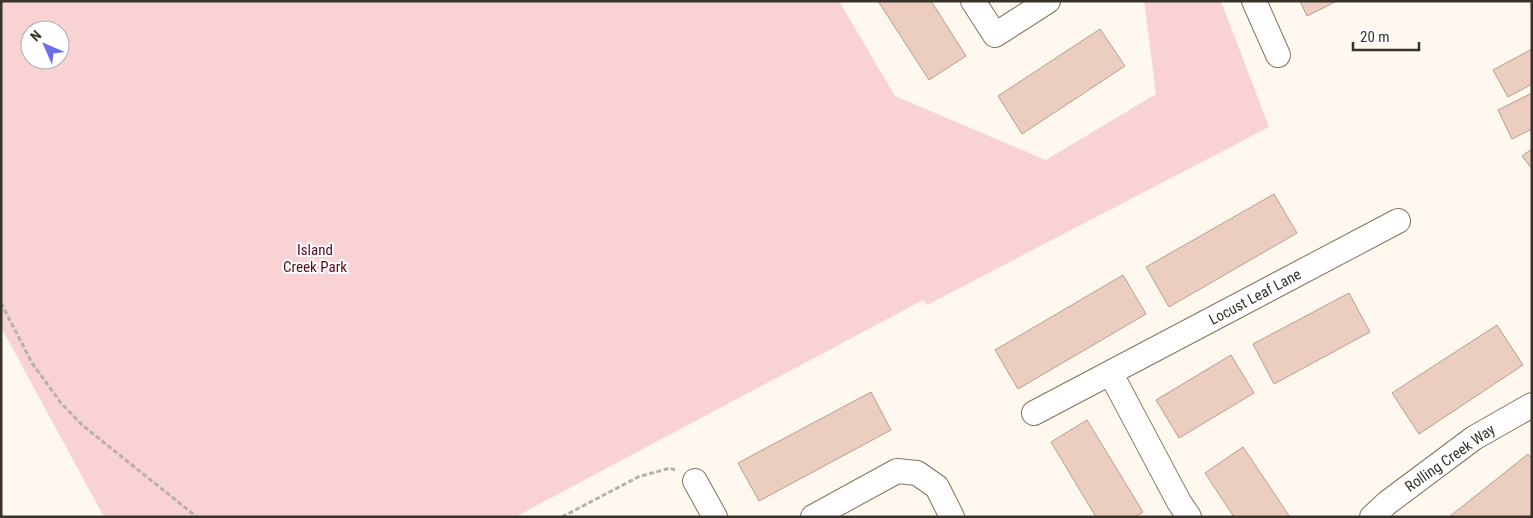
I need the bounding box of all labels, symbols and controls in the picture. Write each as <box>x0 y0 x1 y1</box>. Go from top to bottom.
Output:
north arrow <box>20 20 70 70</box>
scale bar <box>1353 20 1419 52</box>
text: N <box>27 27 44 44</box>
text: 20 m <box>1360 28 1390 46</box>
park label: Island Creek Park <box>283 241 347 276</box>
street label: Locust Leaf Lane <box>1206 265 1304 329</box>
street label: Rolling Creek Way <box>1402 420 1498 496</box>

